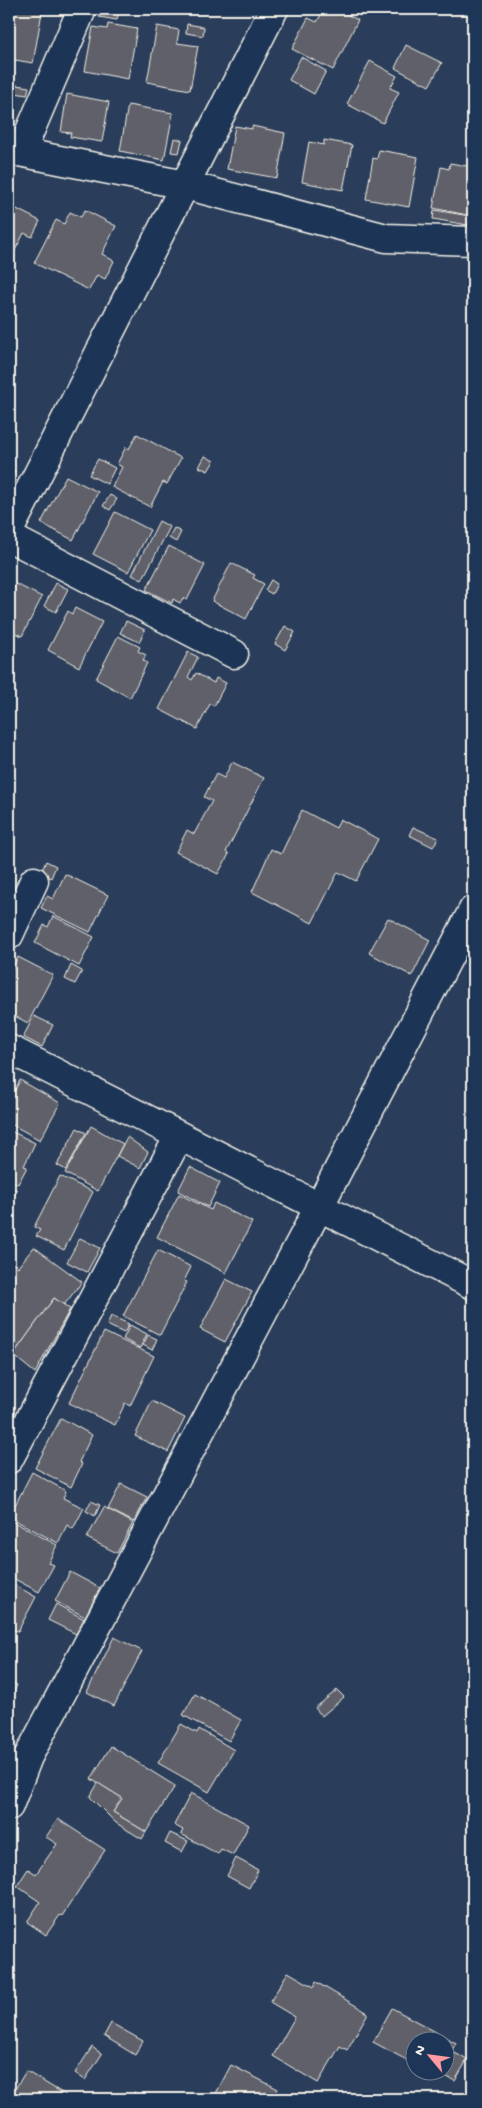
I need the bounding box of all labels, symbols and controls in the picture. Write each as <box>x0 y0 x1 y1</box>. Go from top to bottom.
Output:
north arrow <box>404 2030 454 2080</box>
text: N <box>411 2043 430 2059</box>

